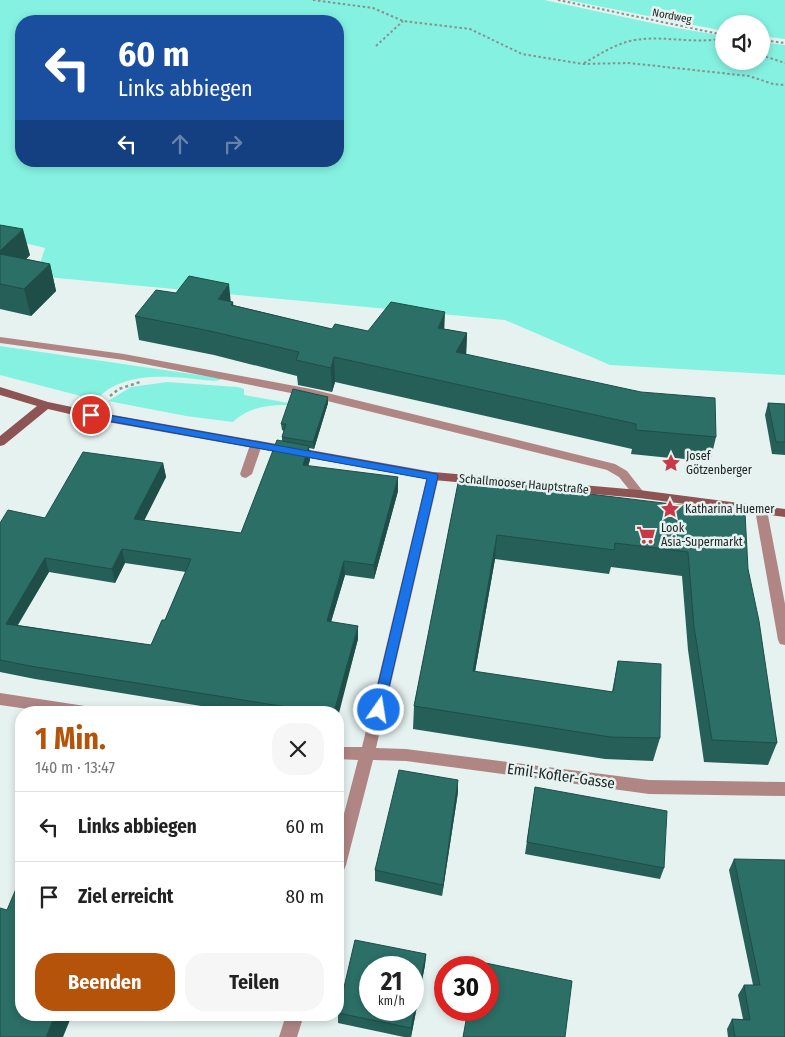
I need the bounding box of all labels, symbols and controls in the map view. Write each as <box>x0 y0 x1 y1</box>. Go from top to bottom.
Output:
street label: Nordweg <box>651 6 694 26</box>
map controls <box>715 15 770 70</box>
button: sound <box>715 15 770 70</box>
text: 60 m <box>118 33 189 75</box>
icon: left <box>35 35 100 100</box>
text: Links abbiegen <box>118 75 253 102</box>
icon: left <box>113 130 141 158</box>
icon: ahead <box>166 130 194 158</box>
icon: right <box>219 130 247 158</box>
pin <box>70 394 112 436</box>
icon: arrive <box>77 401 105 429</box>
place label: Josef Götzenberger <box>686 449 753 477</box>
place icon: Josef Götzenberger <box>660 452 682 474</box>
street label: Schallmooser Hauptstraße <box>459 471 590 497</box>
place icon: Katharina Huemer <box>659 498 681 520</box>
place label: Katharina Huemer <box>685 502 775 516</box>
place label: Look Asia-Supermarkt <box>661 521 743 549</box>
supermarket icon: Look Asia-Supermarkt <box>635 524 657 546</box>
position arrow <box>352 683 404 735</box>
text: 1 Min. <box>35 721 106 757</box>
button: close <box>272 723 324 775</box>
text: 140 m · 13:47 <box>35 758 115 777</box>
street label: Emil-Kofler-Gasse <box>506 760 616 792</box>
icon: left <box>35 813 63 841</box>
text: Links abbiegen <box>78 815 197 838</box>
text: 60 m <box>286 815 324 838</box>
icon: arrive <box>35 883 63 911</box>
text: Ziel erreicht <box>78 885 174 908</box>
text: 80 m <box>286 885 324 908</box>
button: Beenden <box>35 953 175 1011</box>
button: Teilen <box>185 953 324 1011</box>
speed limit sign: 30 <box>434 956 499 1021</box>
text: 21 <box>381 967 402 997</box>
text: km/h <box>378 994 405 1008</box>

